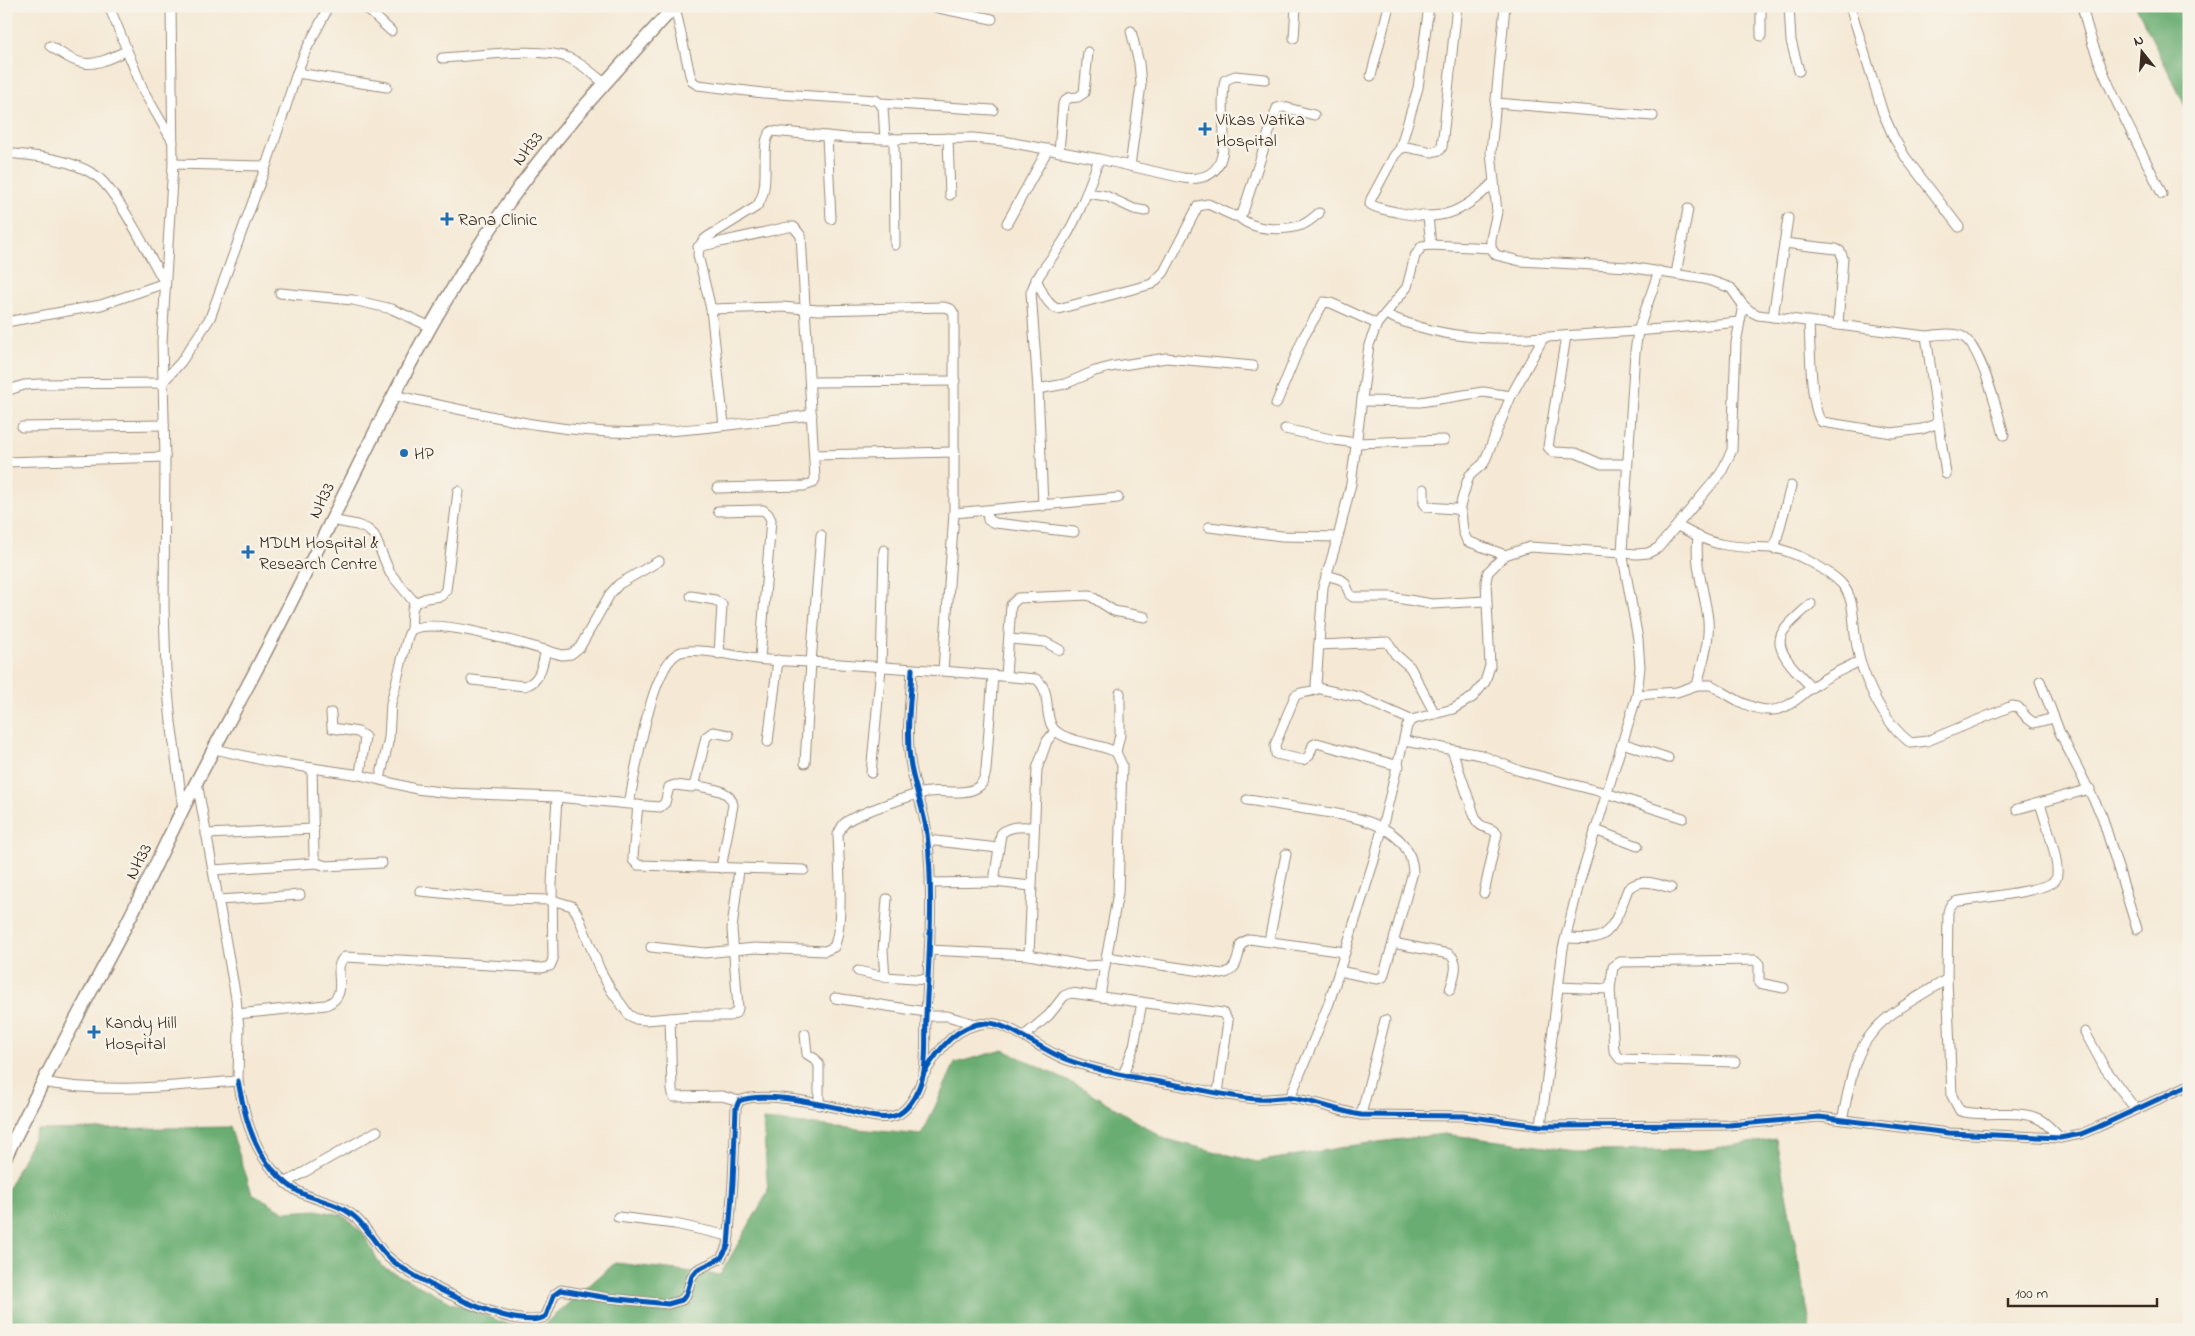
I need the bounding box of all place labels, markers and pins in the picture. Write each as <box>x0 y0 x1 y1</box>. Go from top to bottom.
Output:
place label: Vikas Vatika Hospital <box>1215 108 1305 155</box>
marker: Vikas Vatika Hospital <box>1198 122 1212 136</box>
place label: Rana Clinic <box>458 208 537 234</box>
marker: Rana Clinic <box>440 212 454 226</box>
place label: HP <box>414 442 434 468</box>
marker: HP <box>398 447 410 459</box>
place label: MDLM Hospital & Research Centre <box>259 531 379 578</box>
marker: MDLM Hospital & Research Centre <box>241 545 255 559</box>
place label: Kandy Hill Hospital <box>105 1011 177 1058</box>
marker: Kandy Hill Hospital <box>87 1025 101 1039</box>

